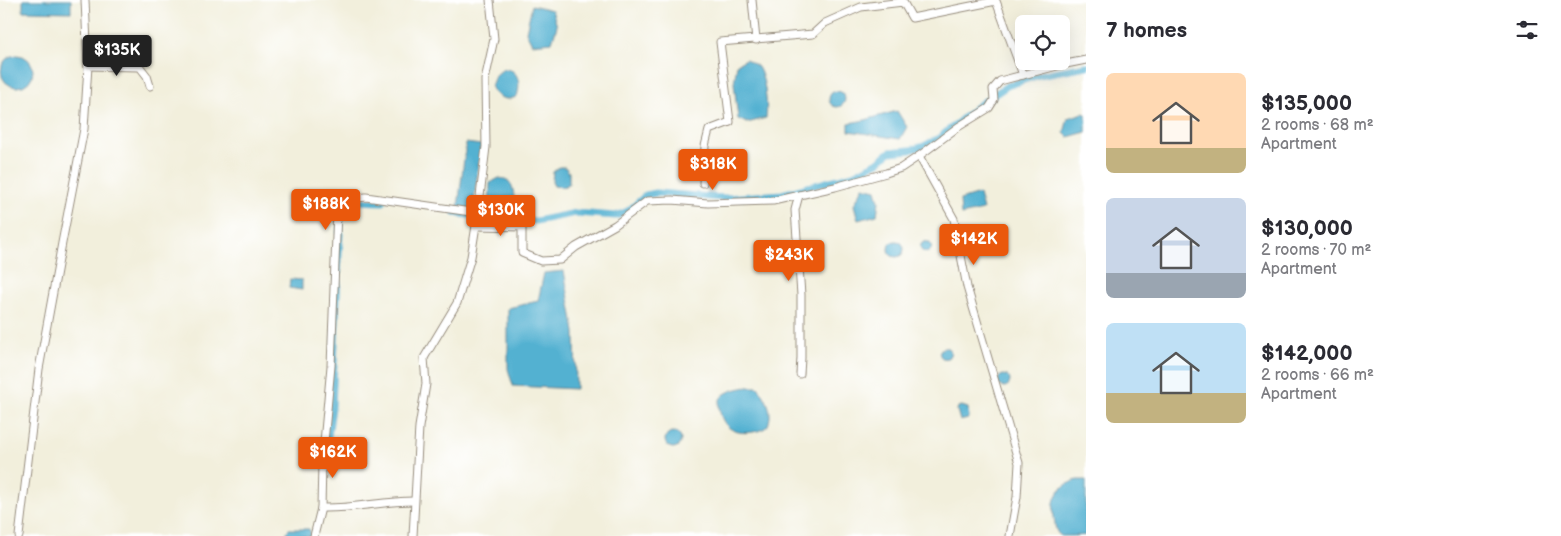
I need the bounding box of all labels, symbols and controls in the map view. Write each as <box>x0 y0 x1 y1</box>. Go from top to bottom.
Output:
map controls <box>1015 15 1070 70</box>
button: locate <box>1015 15 1070 70</box>
icon: filters <box>1513 16 1541 44</box>
text: 7 homes <box>1106 18 1187 43</box>
pin: $135K <box>82 34 152 77</box>
text: $135K <box>94 41 140 60</box>
text: $135,000 <box>1261 91 1352 116</box>
icon: home <box>1146 93 1206 153</box>
text: 2 rooms · 68 m² <box>1261 116 1374 135</box>
text: Apartment <box>1261 135 1337 154</box>
pin: $318K <box>678 148 748 191</box>
text: $318K <box>689 155 737 174</box>
pin: $188K <box>291 188 361 231</box>
pin: $130K <box>466 194 536 237</box>
text: $188K <box>302 195 350 214</box>
text: $130K <box>477 201 525 220</box>
text: $130,000 <box>1261 216 1353 241</box>
icon: home <box>1146 218 1206 278</box>
pin: $142K <box>939 224 1009 266</box>
text: $142K <box>950 230 998 249</box>
pin: $243K <box>754 240 824 282</box>
text: 2 rooms · 70 m² <box>1261 241 1371 260</box>
text: $243K <box>764 246 814 265</box>
text: Apartment <box>1261 260 1337 279</box>
text: $142,000 <box>1261 341 1353 366</box>
icon: home <box>1146 343 1206 403</box>
text: 2 rooms · 66 m² <box>1261 366 1374 385</box>
text: Apartment <box>1261 385 1337 404</box>
pin: $162K <box>298 436 368 479</box>
text: $162K <box>309 443 357 462</box>

